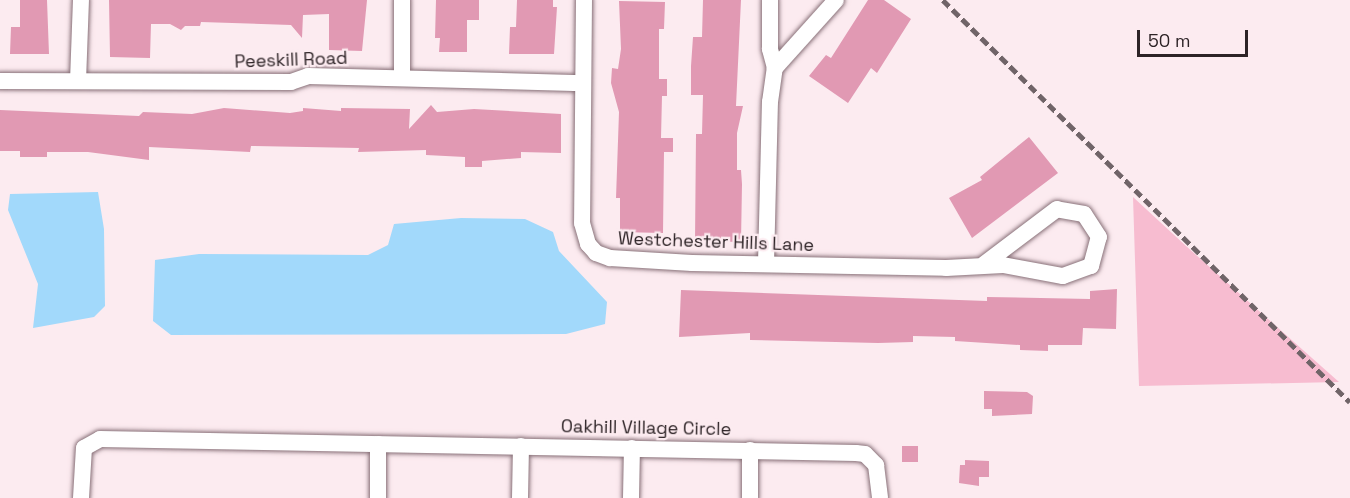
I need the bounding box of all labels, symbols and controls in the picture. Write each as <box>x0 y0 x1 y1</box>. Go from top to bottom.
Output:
scale bar <box>1140 18 1251 56</box>
text: 50 m <box>1148 29 1190 52</box>
street label: Peeskill Road <box>234 47 348 73</box>
street label: Westchester Hills Lane <box>618 228 814 256</box>
street label: Oakhill Village Circle <box>561 416 731 440</box>

